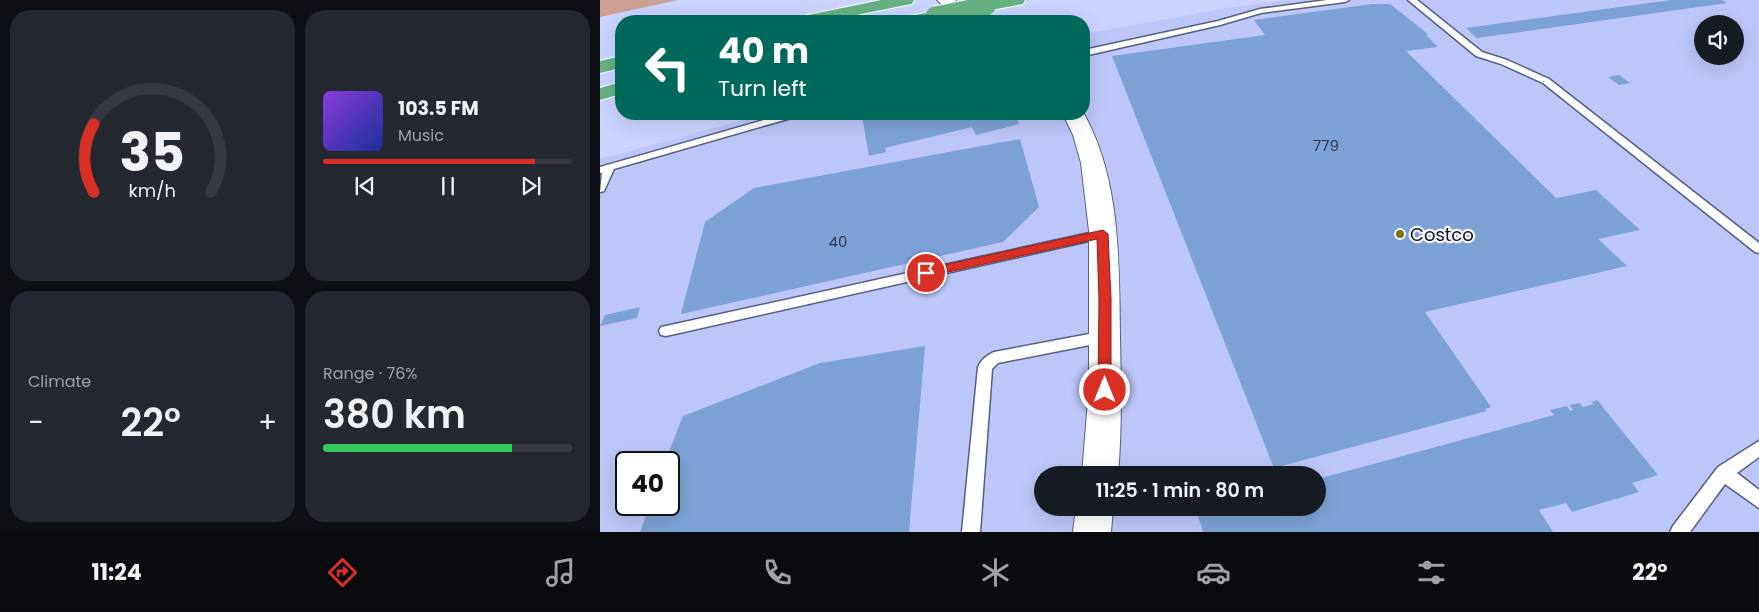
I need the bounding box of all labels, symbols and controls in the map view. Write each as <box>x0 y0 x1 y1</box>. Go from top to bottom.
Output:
map controls <box>1694 15 1744 65</box>
button: sound <box>1694 15 1744 65</box>
text: 40 m <box>718 26 809 75</box>
icon: left <box>635 35 700 100</box>
text: Turn left <box>718 73 806 104</box>
text: 103.5 FM <box>398 95 479 122</box>
text: 35 <box>120 116 185 189</box>
text: Music <box>398 124 444 147</box>
house number: 779 <box>1313 135 1339 156</box>
icon: previous <box>351 172 379 200</box>
icon: pause <box>434 172 462 200</box>
icon: next <box>517 172 545 200</box>
text: km/h <box>129 178 176 203</box>
place label: Costco <box>1410 222 1474 247</box>
marker: Costco <box>1394 228 1406 240</box>
house number: 40 <box>829 231 847 252</box>
pin <box>905 252 947 294</box>
icon: arrive <box>912 259 940 287</box>
text: Range · 76% <box>323 362 418 385</box>
position arrow <box>1078 363 1130 415</box>
text: Climate <box>28 370 91 393</box>
text: 380 km <box>323 388 466 441</box>
text: 22° <box>120 396 181 449</box>
text: − <box>28 403 43 442</box>
text: + <box>258 403 277 442</box>
speed limit sign: 40 <box>615 451 680 516</box>
text: 11:25 · 1 min · 80 m <box>1096 477 1264 504</box>
icon: directions <box>325 555 360 590</box>
icon: music <box>543 555 578 590</box>
icon: phone <box>760 555 795 590</box>
icon: climate <box>978 555 1013 590</box>
icon: car <box>1196 555 1231 590</box>
icon: filters <box>1414 555 1449 590</box>
text: 11:24 <box>91 557 142 588</box>
text: 22° <box>1632 557 1667 588</box>

